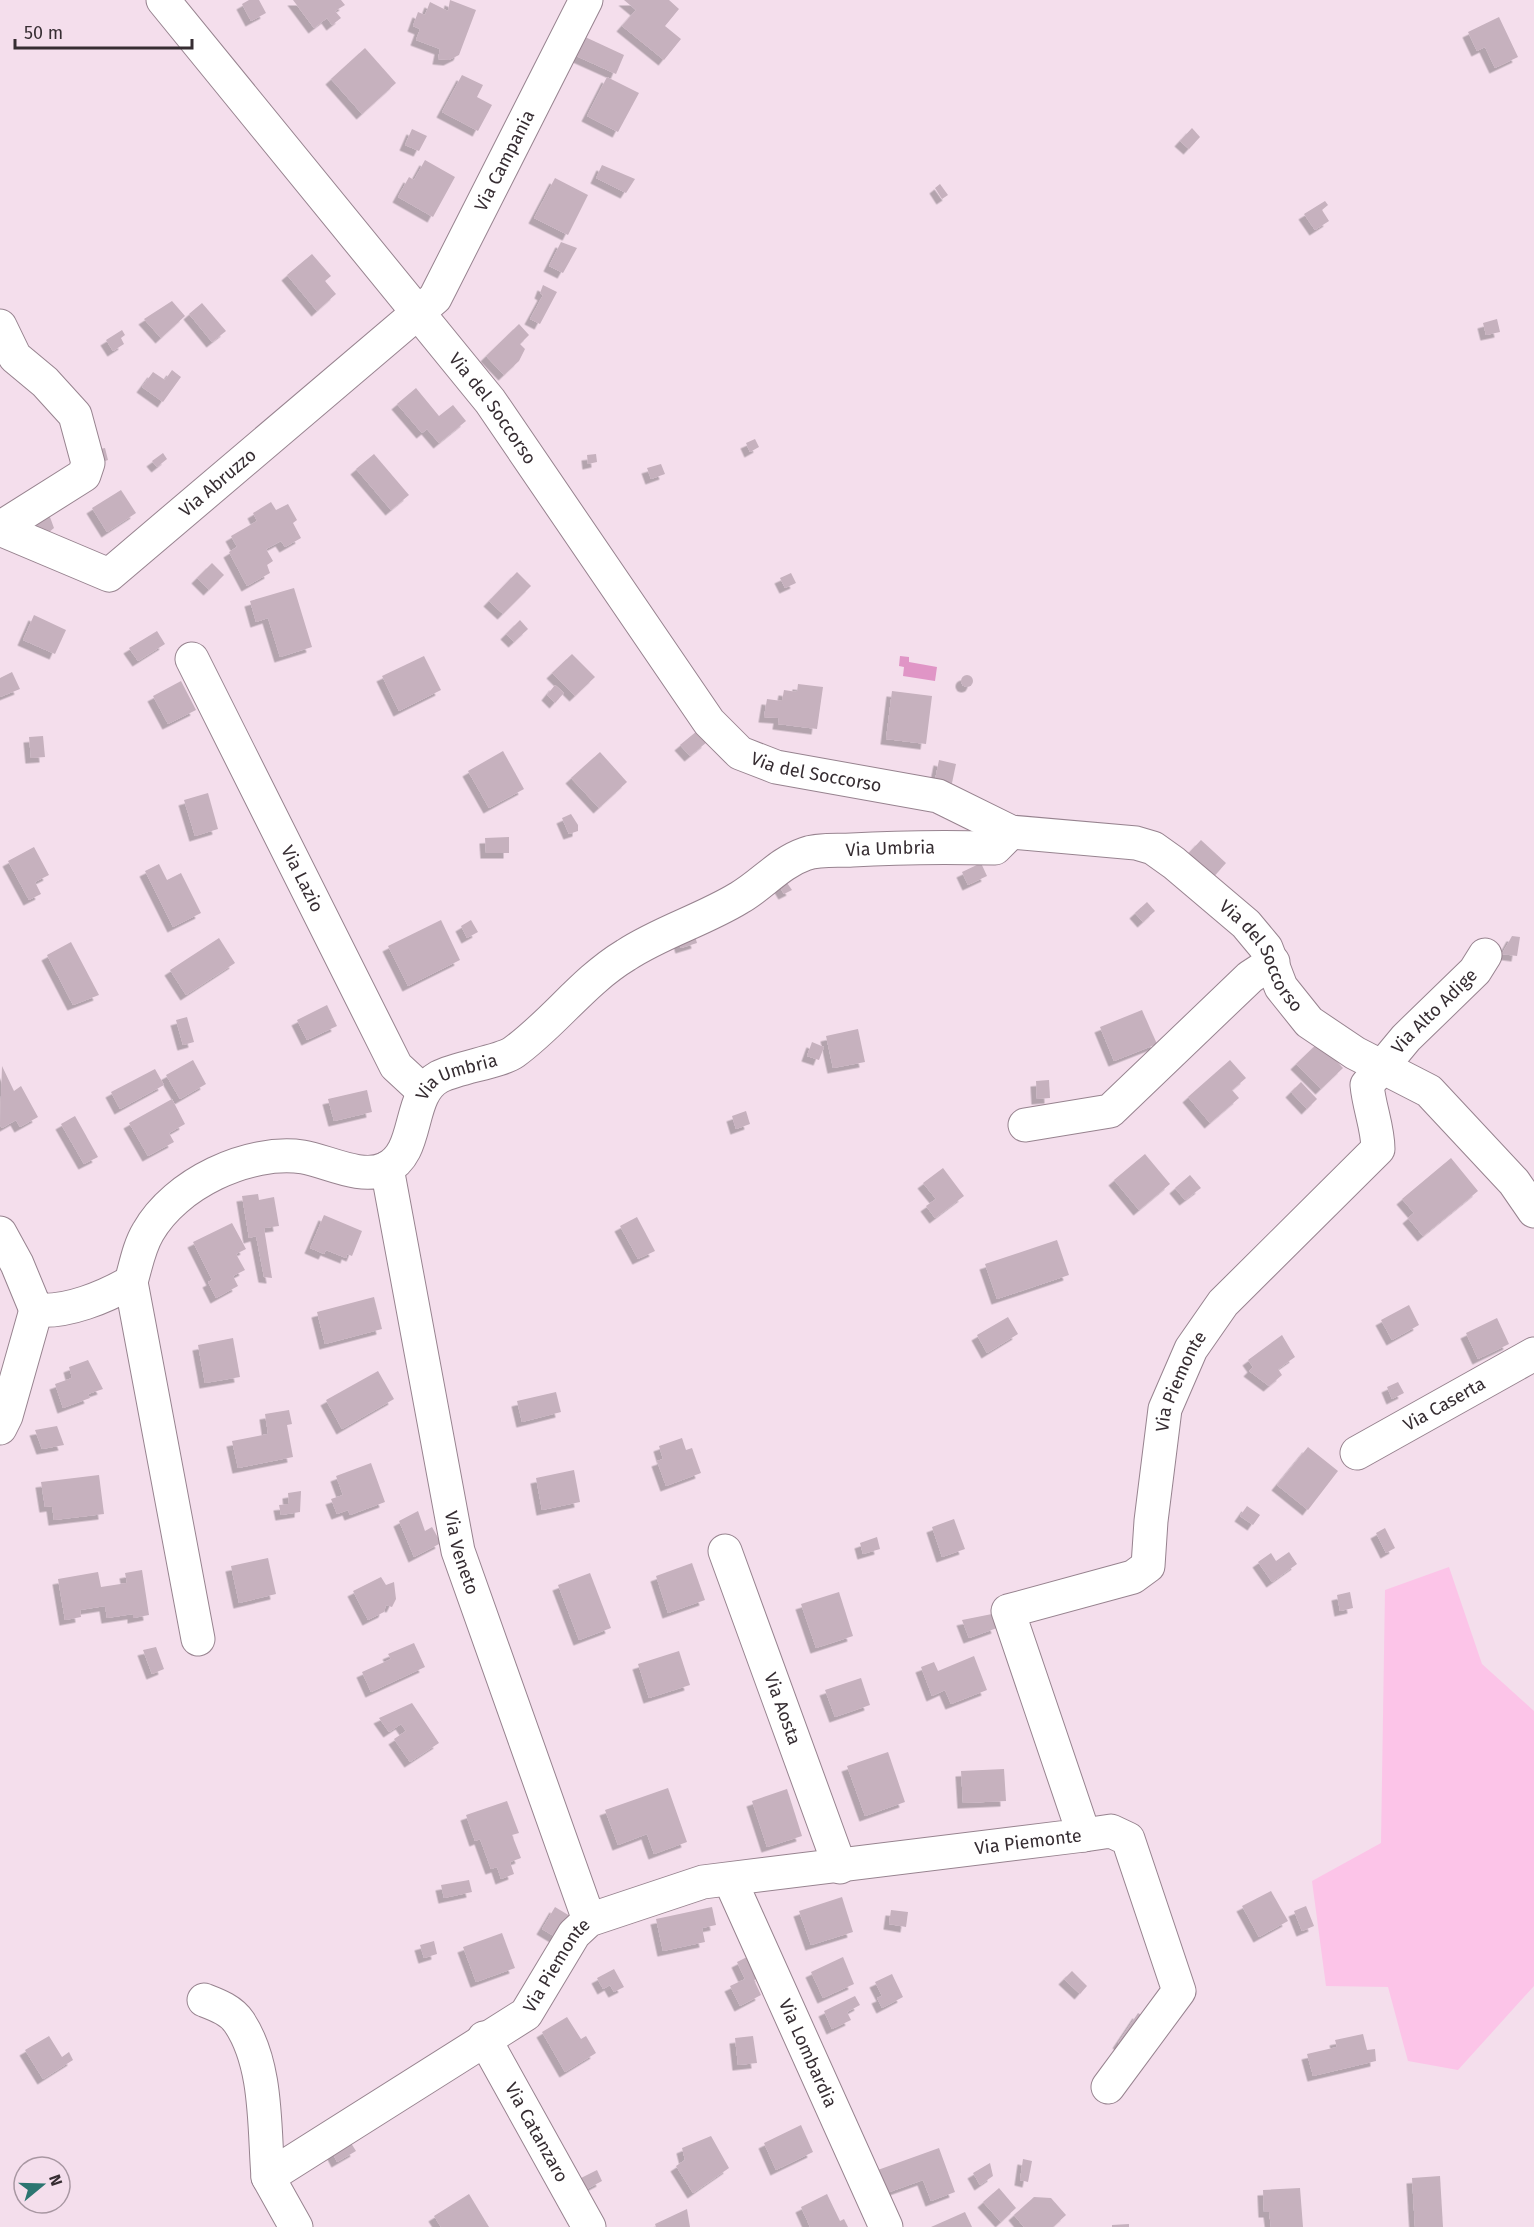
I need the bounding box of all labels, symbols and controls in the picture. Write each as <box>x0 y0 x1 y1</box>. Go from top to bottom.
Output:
scale bar <box>15 12 192 50</box>
text: 50 m <box>24 22 63 44</box>
street label: Via Campania <box>470 106 539 215</box>
street label: Via del Soccorso <box>444 348 541 468</box>
street label: Via Abruzzo <box>175 444 261 522</box>
street label: Via del Soccorso <box>748 747 883 797</box>
street label: Via Umbria <box>845 836 935 861</box>
street label: Via Lazio <box>276 842 328 916</box>
street label: Via del Soccorso <box>1215 895 1308 1016</box>
street label: Via Alto Adige <box>1387 964 1482 1058</box>
street label: Via Umbria <box>411 1049 500 1104</box>
street label: Via Piemonte <box>1151 1327 1211 1433</box>
street label: Via Caserta <box>1399 1372 1489 1436</box>
street label: Via Veneto <box>440 1509 484 1598</box>
street label: Via Aosta <box>759 1670 806 1748</box>
street label: Via Piemonte <box>973 1824 1083 1859</box>
street label: Via Piemonte <box>518 1914 595 2016</box>
street label: Via Lombardia <box>774 1996 842 2111</box>
street label: Via Catanzaro <box>500 2079 573 2186</box>
north arrow <box>12 2155 72 2215</box>
text: N <box>45 2172 66 2188</box>

